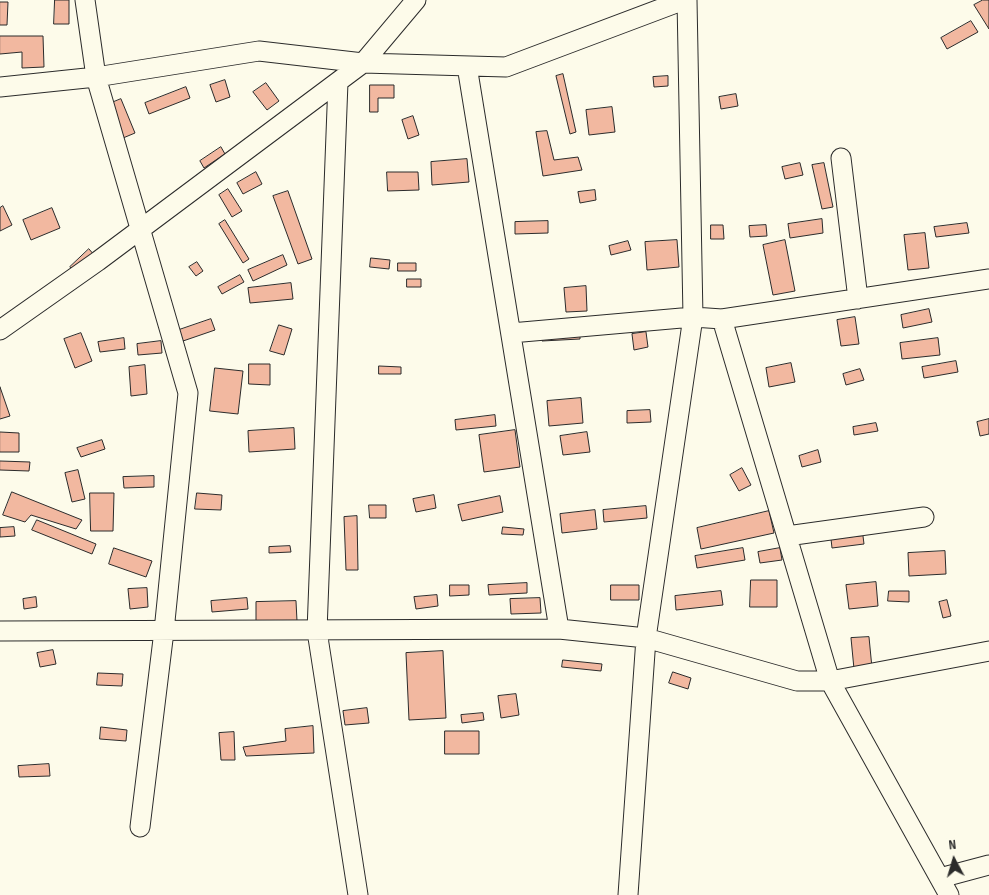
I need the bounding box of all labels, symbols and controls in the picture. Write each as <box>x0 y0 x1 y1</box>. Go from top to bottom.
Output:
north arrow <box>929 835 979 885</box>
text: N <box>948 836 957 853</box>

